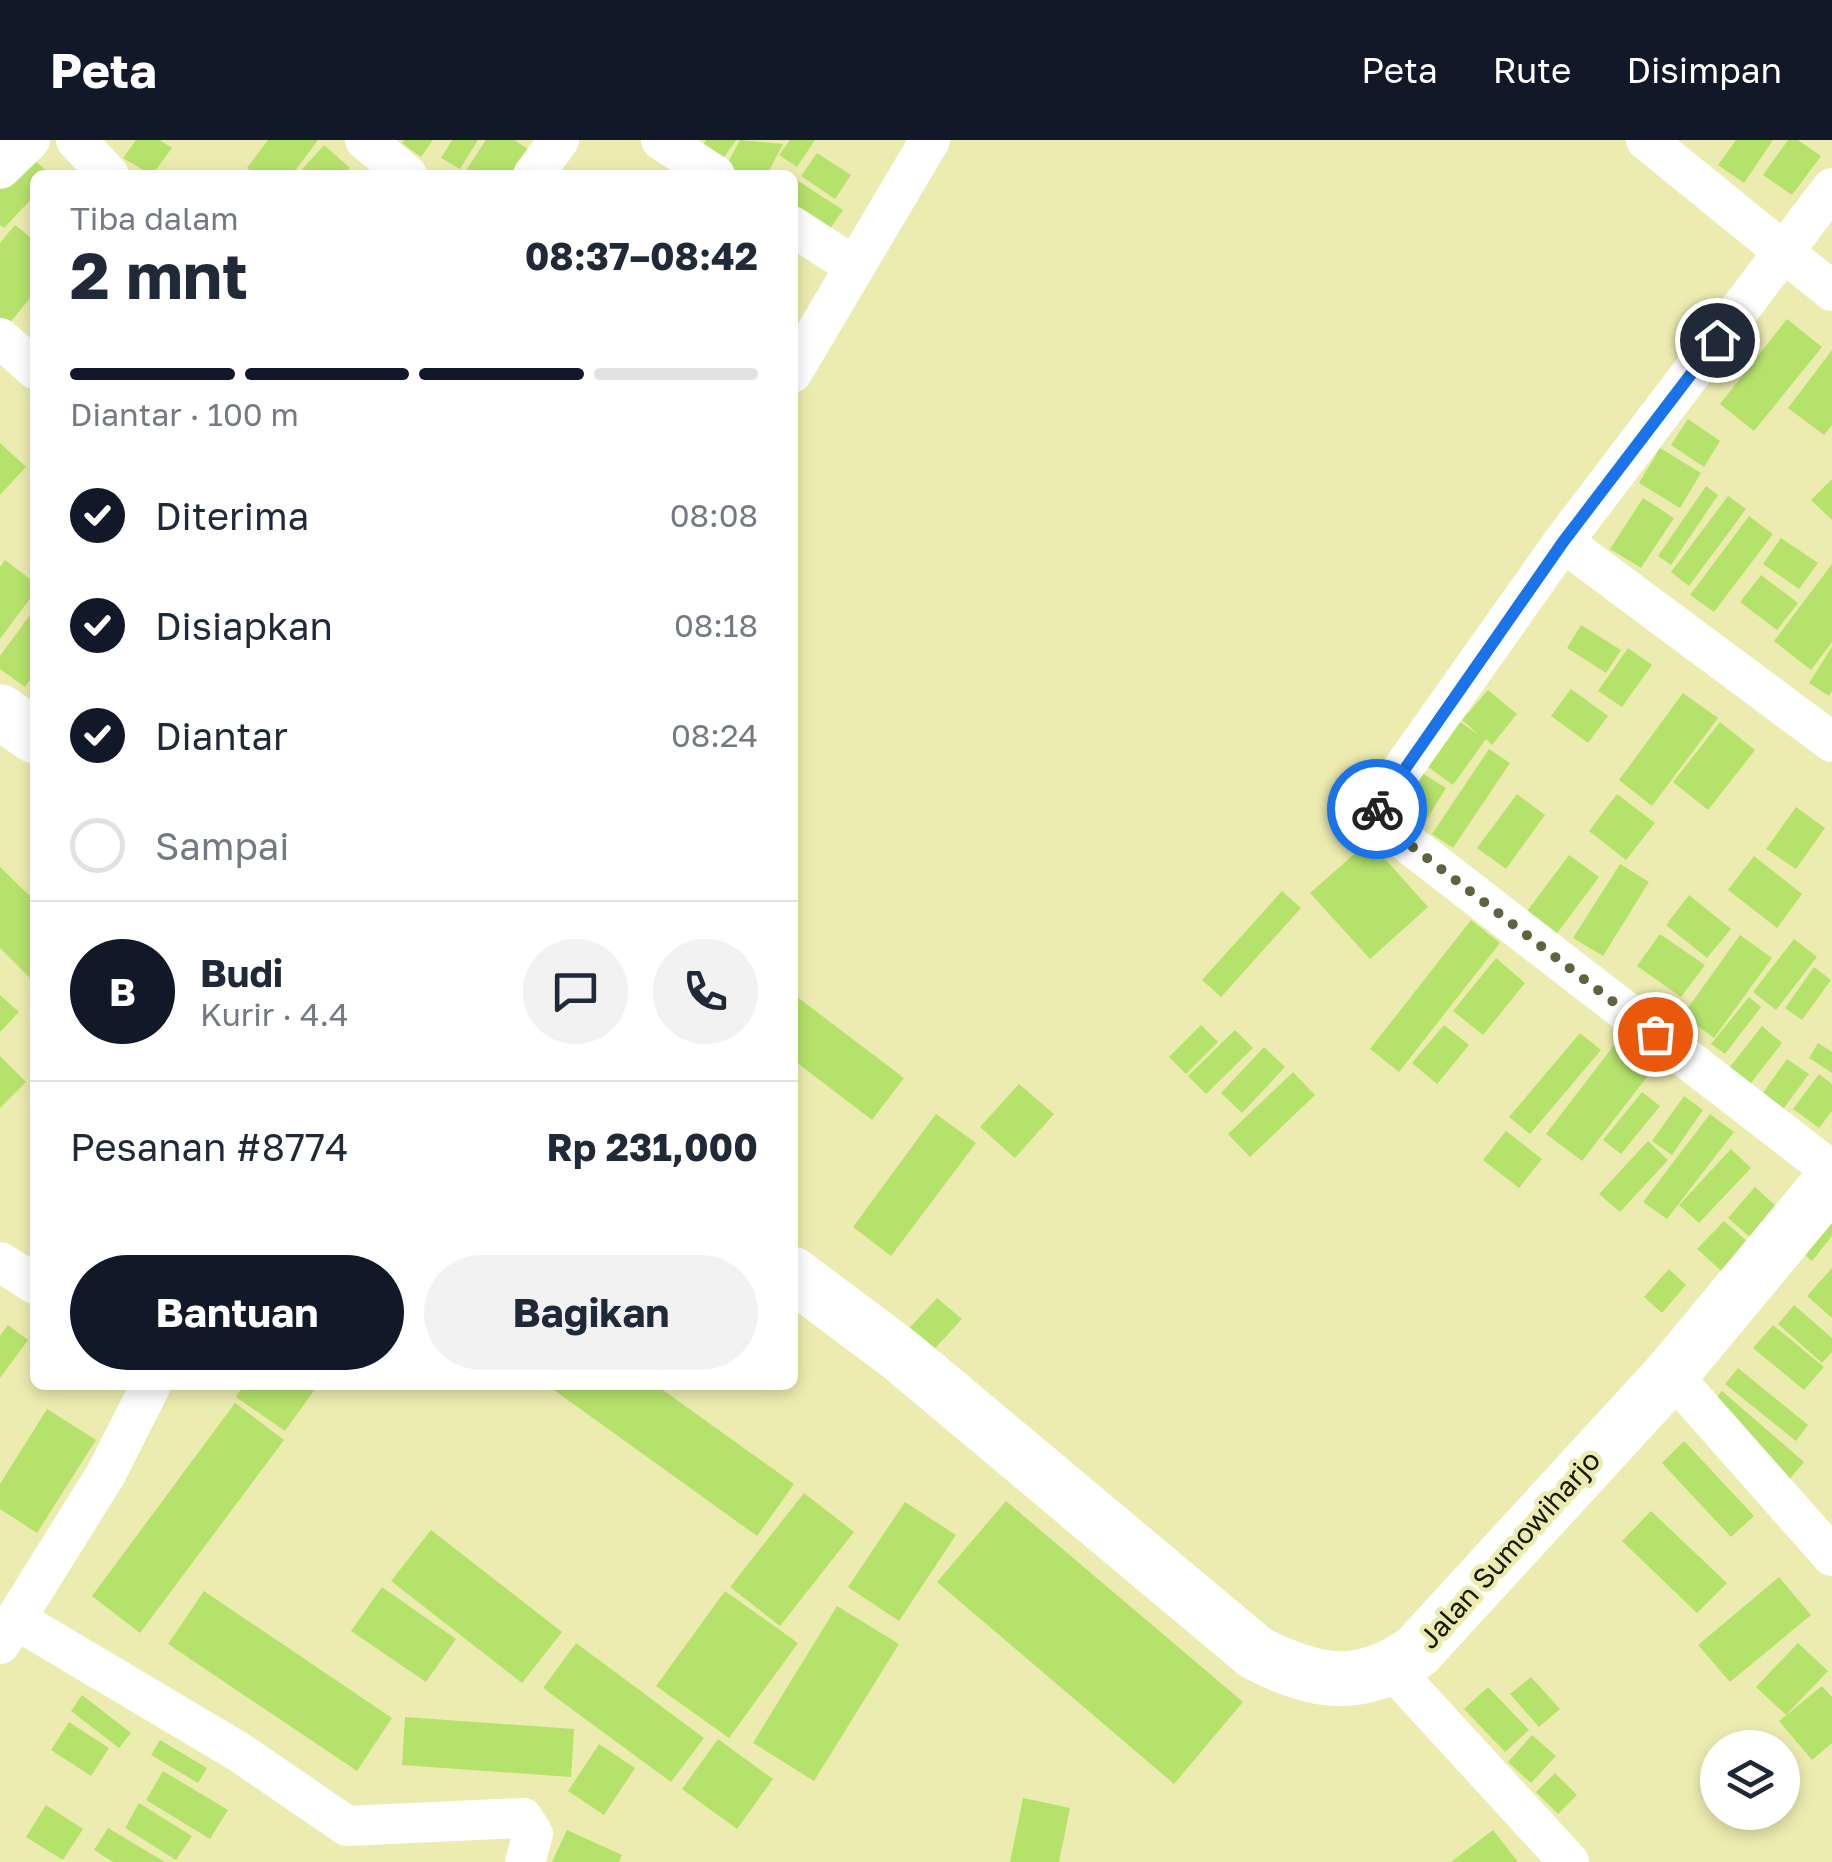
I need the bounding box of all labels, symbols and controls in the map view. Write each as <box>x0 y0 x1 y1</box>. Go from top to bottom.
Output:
text: Peta <box>50 41 157 99</box>
text: Peta <box>1361 49 1438 91</box>
text: Rute <box>1493 49 1571 91</box>
text: Disimpan <box>1626 49 1782 91</box>
text: Tiba dalam <box>70 199 239 237</box>
text: 08:37–08:42 <box>525 233 758 278</box>
text: 2 mnt <box>70 235 248 313</box>
pin <box>1675 298 1760 383</box>
icon: home <box>1690 313 1745 368</box>
text: Diantar · 100 m <box>70 395 299 433</box>
icon: check <box>70 488 125 543</box>
text: Diterima <box>155 493 309 538</box>
text: 08:08 <box>670 496 758 534</box>
icon: check <box>70 598 125 653</box>
text: Disiapkan <box>155 603 333 648</box>
text: 08:18 <box>674 606 758 644</box>
icon: check <box>70 708 125 763</box>
text: Diantar <box>155 713 288 758</box>
text: 08:24 <box>671 716 758 754</box>
courier <box>1327 759 1427 859</box>
icon: bike <box>1350 782 1405 837</box>
text: Sampai <box>155 823 289 868</box>
button: chat <box>523 939 628 1044</box>
button: phone <box>653 939 758 1044</box>
text: Budi <box>200 950 283 995</box>
text: B <box>109 969 136 1014</box>
pin <box>1613 992 1698 1077</box>
text: Kurir · 4.4 <box>200 995 349 1033</box>
icon: bag <box>1628 1007 1683 1062</box>
text: Pesanan #8774 <box>70 1124 348 1169</box>
text: Rp 231,000 <box>547 1124 758 1169</box>
button: Bantuan <box>70 1255 404 1370</box>
button: Bagikan <box>424 1255 758 1370</box>
street label: Jalan Sumowiharjo <box>1411 1443 1607 1655</box>
map controls <box>1700 1730 1800 1830</box>
button: layers <box>1700 1730 1800 1830</box>

